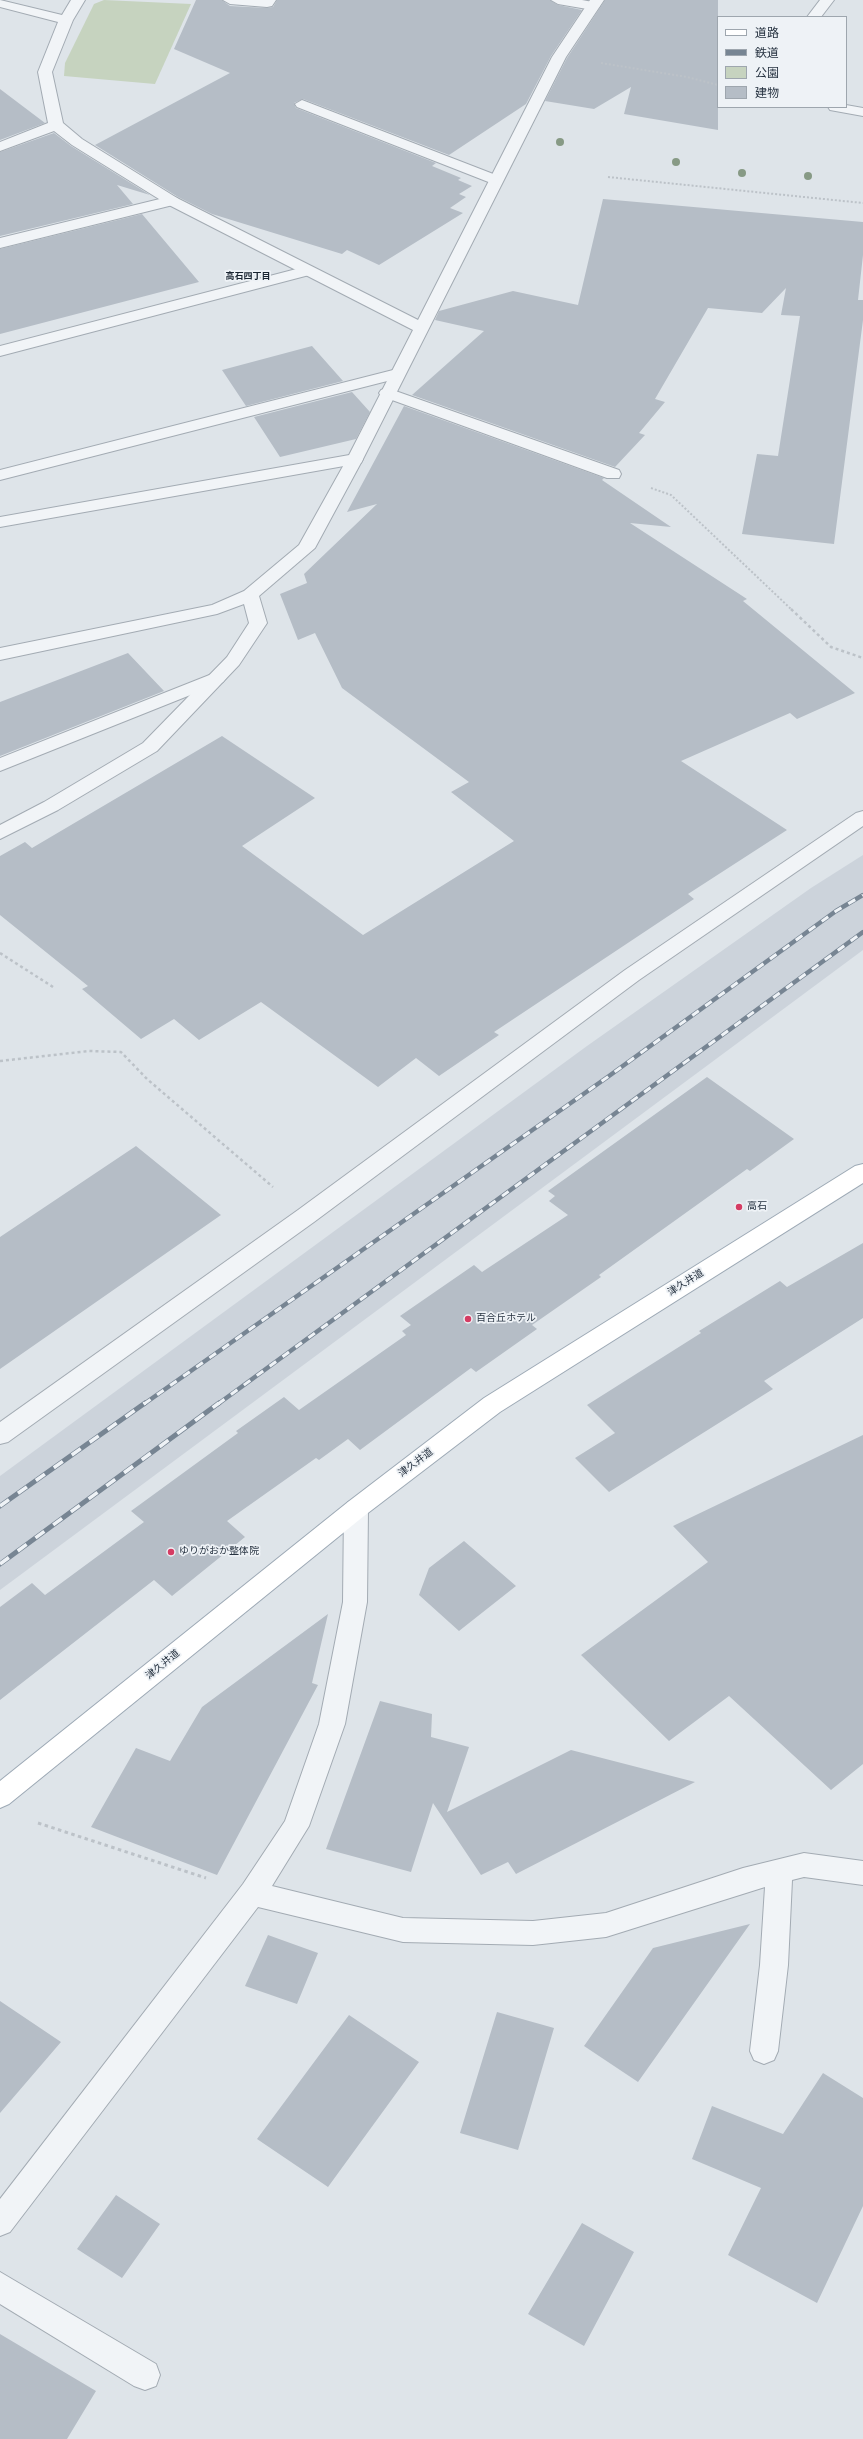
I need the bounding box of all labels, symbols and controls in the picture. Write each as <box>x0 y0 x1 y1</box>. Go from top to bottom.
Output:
legend <box>717 16 847 108</box>
text: 道路 <box>755 25 779 41</box>
text: 鉄道 <box>755 45 779 61</box>
text: 公園 <box>755 65 779 81</box>
text: 建物 <box>755 85 779 101</box>
district label: 高石四丁目 <box>226 272 270 282</box>
place label: 高石 <box>747 1201 767 1213</box>
marker: 高石 <box>734 1202 744 1212</box>
street label: 津久井道 <box>666 1267 706 1299</box>
place label: 百合丘ホテル <box>476 1313 536 1325</box>
marker: 百合丘ホテル <box>463 1314 473 1324</box>
street label: 津久井道 <box>396 1446 436 1480</box>
place label: ゆりがおか整体院 <box>179 1546 259 1558</box>
marker: ゆりがおか整体院 <box>166 1547 176 1557</box>
street label: 津久井道 <box>144 1648 182 1682</box>

